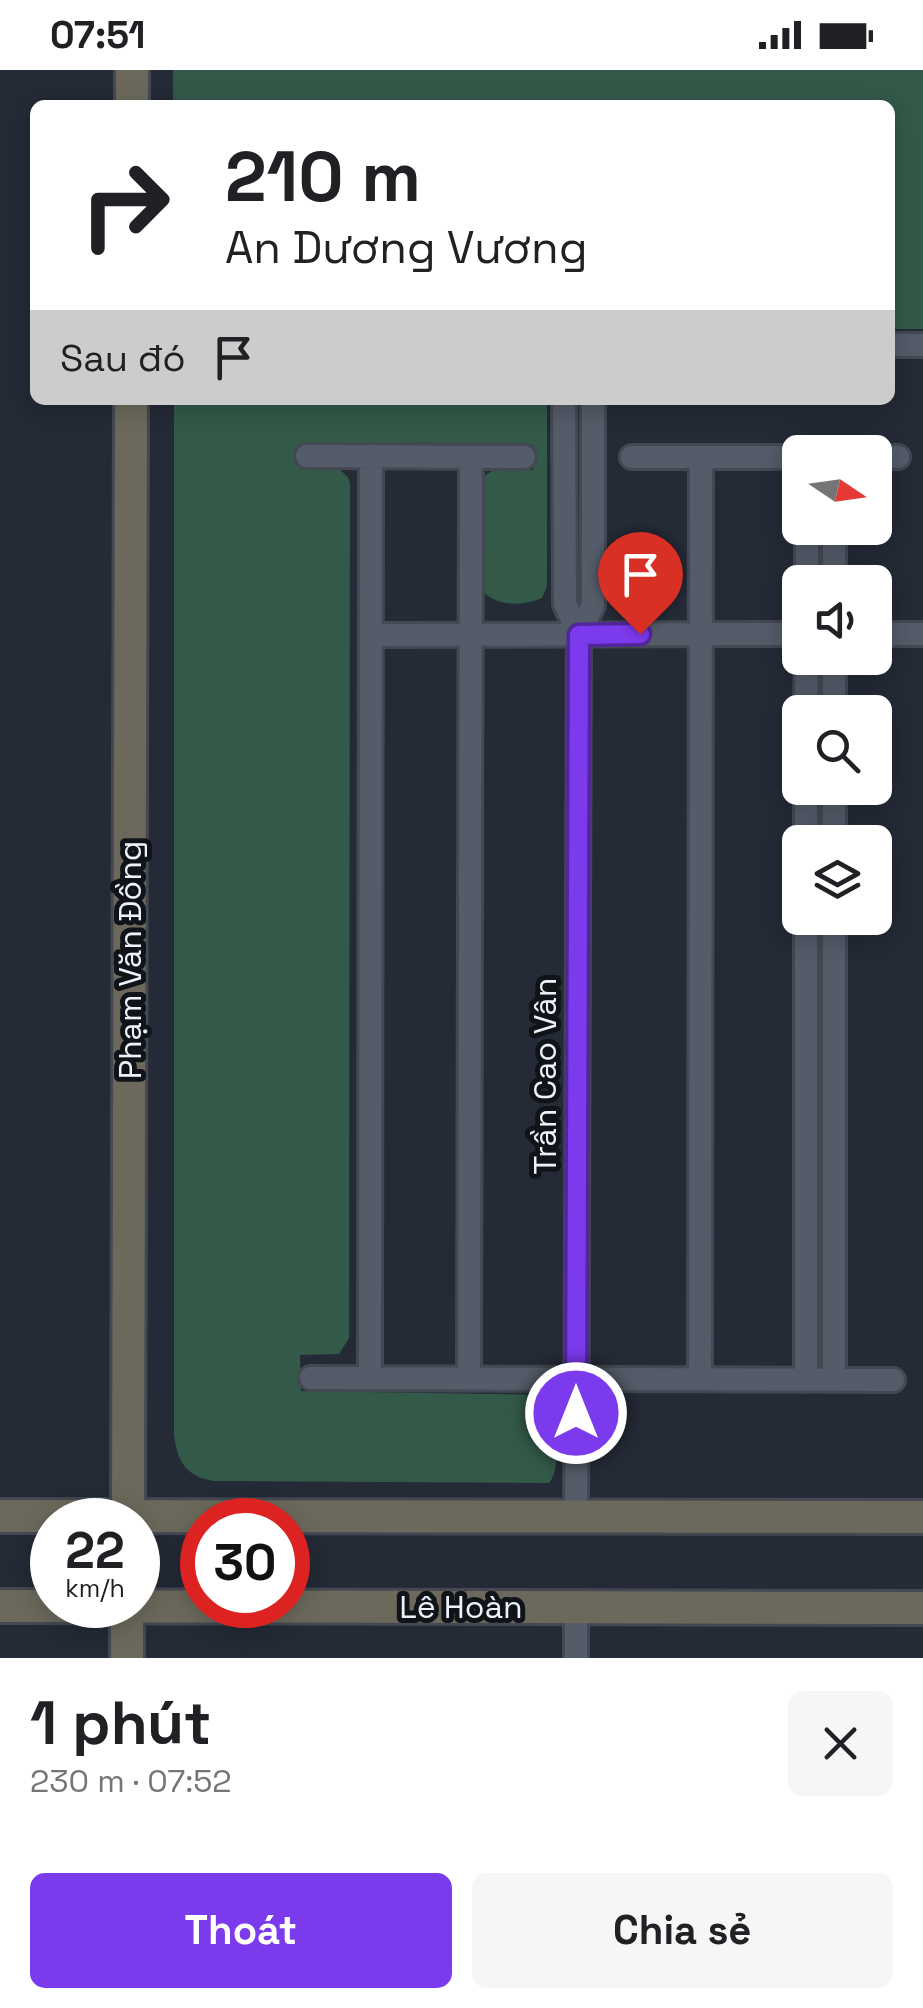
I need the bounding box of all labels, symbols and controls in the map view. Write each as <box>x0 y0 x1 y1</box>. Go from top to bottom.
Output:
text: 07:51 <box>50 11 146 59</box>
text: 210 m <box>225 132 421 221</box>
icon: right <box>60 140 190 270</box>
text: An Dương Vương <box>225 219 588 276</box>
icon: arrive <box>206 330 261 385</box>
text: Sau đó <box>60 334 186 382</box>
north arrow <box>782 435 892 545</box>
map controls <box>782 435 892 935</box>
pin <box>598 532 683 635</box>
icon: arrive <box>613 547 668 602</box>
button: sound <box>782 565 892 675</box>
button: search <box>782 695 892 805</box>
button: layers <box>782 825 892 935</box>
street label: Phạm Văn Đồng <box>110 841 150 1079</box>
street label: Trần Cao Vân <box>525 978 565 1174</box>
position arrow <box>524 1361 628 1465</box>
speed limit sign: 30 <box>180 1498 310 1628</box>
text: 22 <box>65 1519 125 1583</box>
text: km/h <box>65 1572 125 1604</box>
street label: Lê Hoàn <box>399 1587 523 1627</box>
text: 1 phút <box>30 1685 211 1762</box>
button: close <box>788 1691 893 1796</box>
text: 230 m · 07:52 <box>30 1761 232 1801</box>
button: Thoát <box>30 1873 452 1988</box>
button: Chia sẻ <box>472 1873 893 1988</box>

